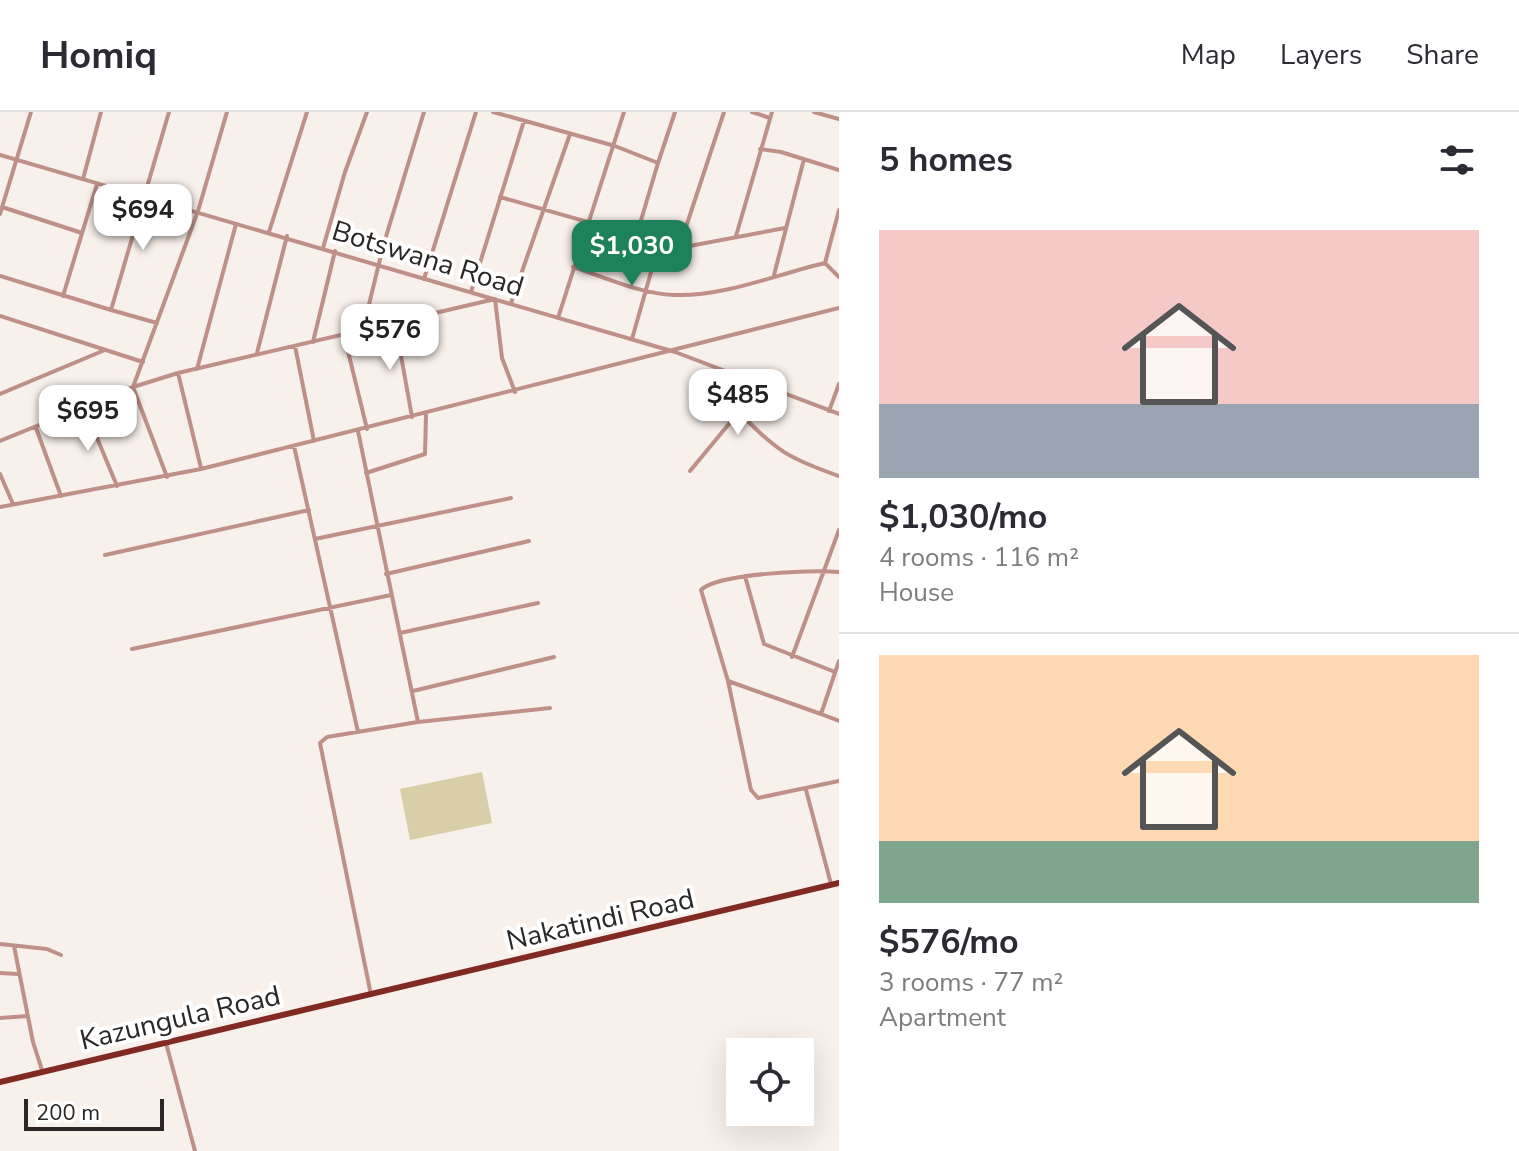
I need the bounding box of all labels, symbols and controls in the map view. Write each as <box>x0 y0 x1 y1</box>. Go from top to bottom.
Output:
text: Homiq <box>40 30 157 81</box>
text: Map <box>1181 36 1236 74</box>
text: Layers <box>1280 36 1362 74</box>
text: Share <box>1406 36 1479 74</box>
text: 5 homes <box>879 137 1013 183</box>
icon: filters <box>1435 138 1479 182</box>
pin: $694 <box>96 184 190 252</box>
text: $694 <box>112 192 174 227</box>
street label: Botswana Road <box>327 212 528 306</box>
pin: $1,030 <box>567 220 697 288</box>
text: $1,030 <box>590 228 674 263</box>
icon: home <box>1107 282 1251 426</box>
pin: $576 <box>343 304 437 372</box>
text: $576 <box>359 312 421 347</box>
pin: $485 <box>691 369 785 437</box>
text: $485 <box>707 377 769 412</box>
pin: $695 <box>41 385 135 453</box>
text: $695 <box>57 393 119 428</box>
text: $1,030/mo <box>879 494 1047 540</box>
text: 4 rooms · 116 m² <box>879 540 1079 575</box>
text: House <box>879 575 954 610</box>
icon: home <box>1107 707 1251 851</box>
street label: Nakatindi Road <box>503 880 698 960</box>
text: $576/mo <box>879 919 1019 965</box>
text: 3 rooms · 77 m² <box>879 965 1063 1000</box>
street label: Kazungula Road <box>76 976 284 1059</box>
text: Apartment <box>879 1000 1006 1035</box>
map controls <box>726 1038 814 1126</box>
button: locate <box>726 1038 814 1126</box>
scale bar <box>24 1095 164 1131</box>
text: 200 m <box>36 1098 100 1128</box>

